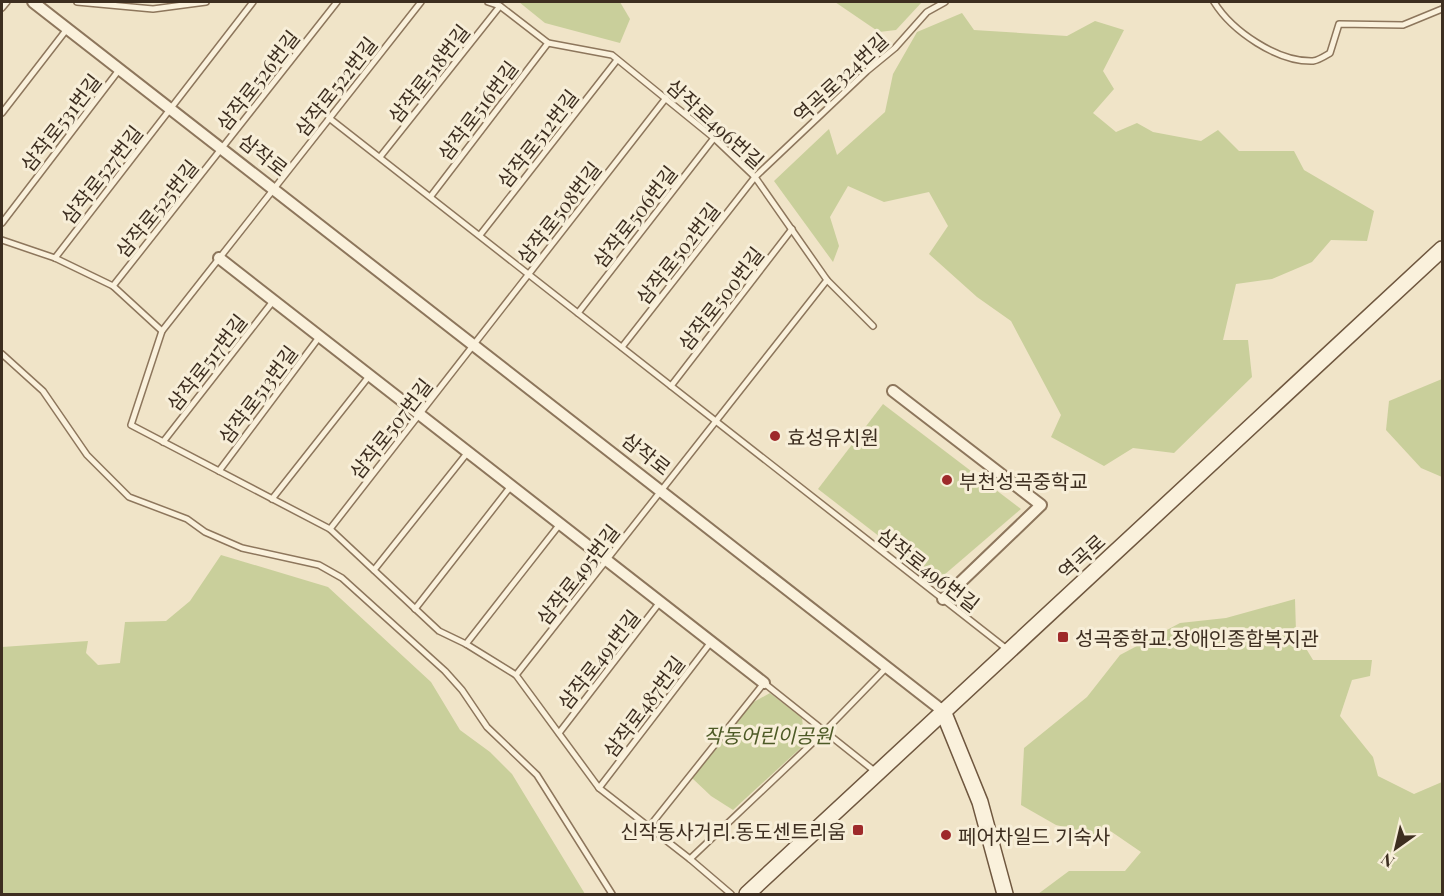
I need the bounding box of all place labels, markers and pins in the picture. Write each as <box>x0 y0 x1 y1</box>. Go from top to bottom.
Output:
place label: 효성유치원 <box>787 423 879 450</box>
marker: 효성유치원 <box>768 429 782 443</box>
place label: 부천성곡중학교 <box>959 467 1088 494</box>
marker: 부천성곡중학교 <box>940 473 954 487</box>
place label: 성곡중학교.장애인종합복지관 <box>1075 624 1319 651</box>
marker: 성곡중학교.장애인종합복지관 <box>1056 630 1070 644</box>
place label: 신작동사거리.동도센트리움 <box>620 817 846 844</box>
place label: 페어차일드 기숙사 <box>958 822 1110 849</box>
marker: 신작동사거리.동도센트리움 <box>851 823 865 837</box>
marker: 페어차일드 기숙사 <box>939 828 953 842</box>

